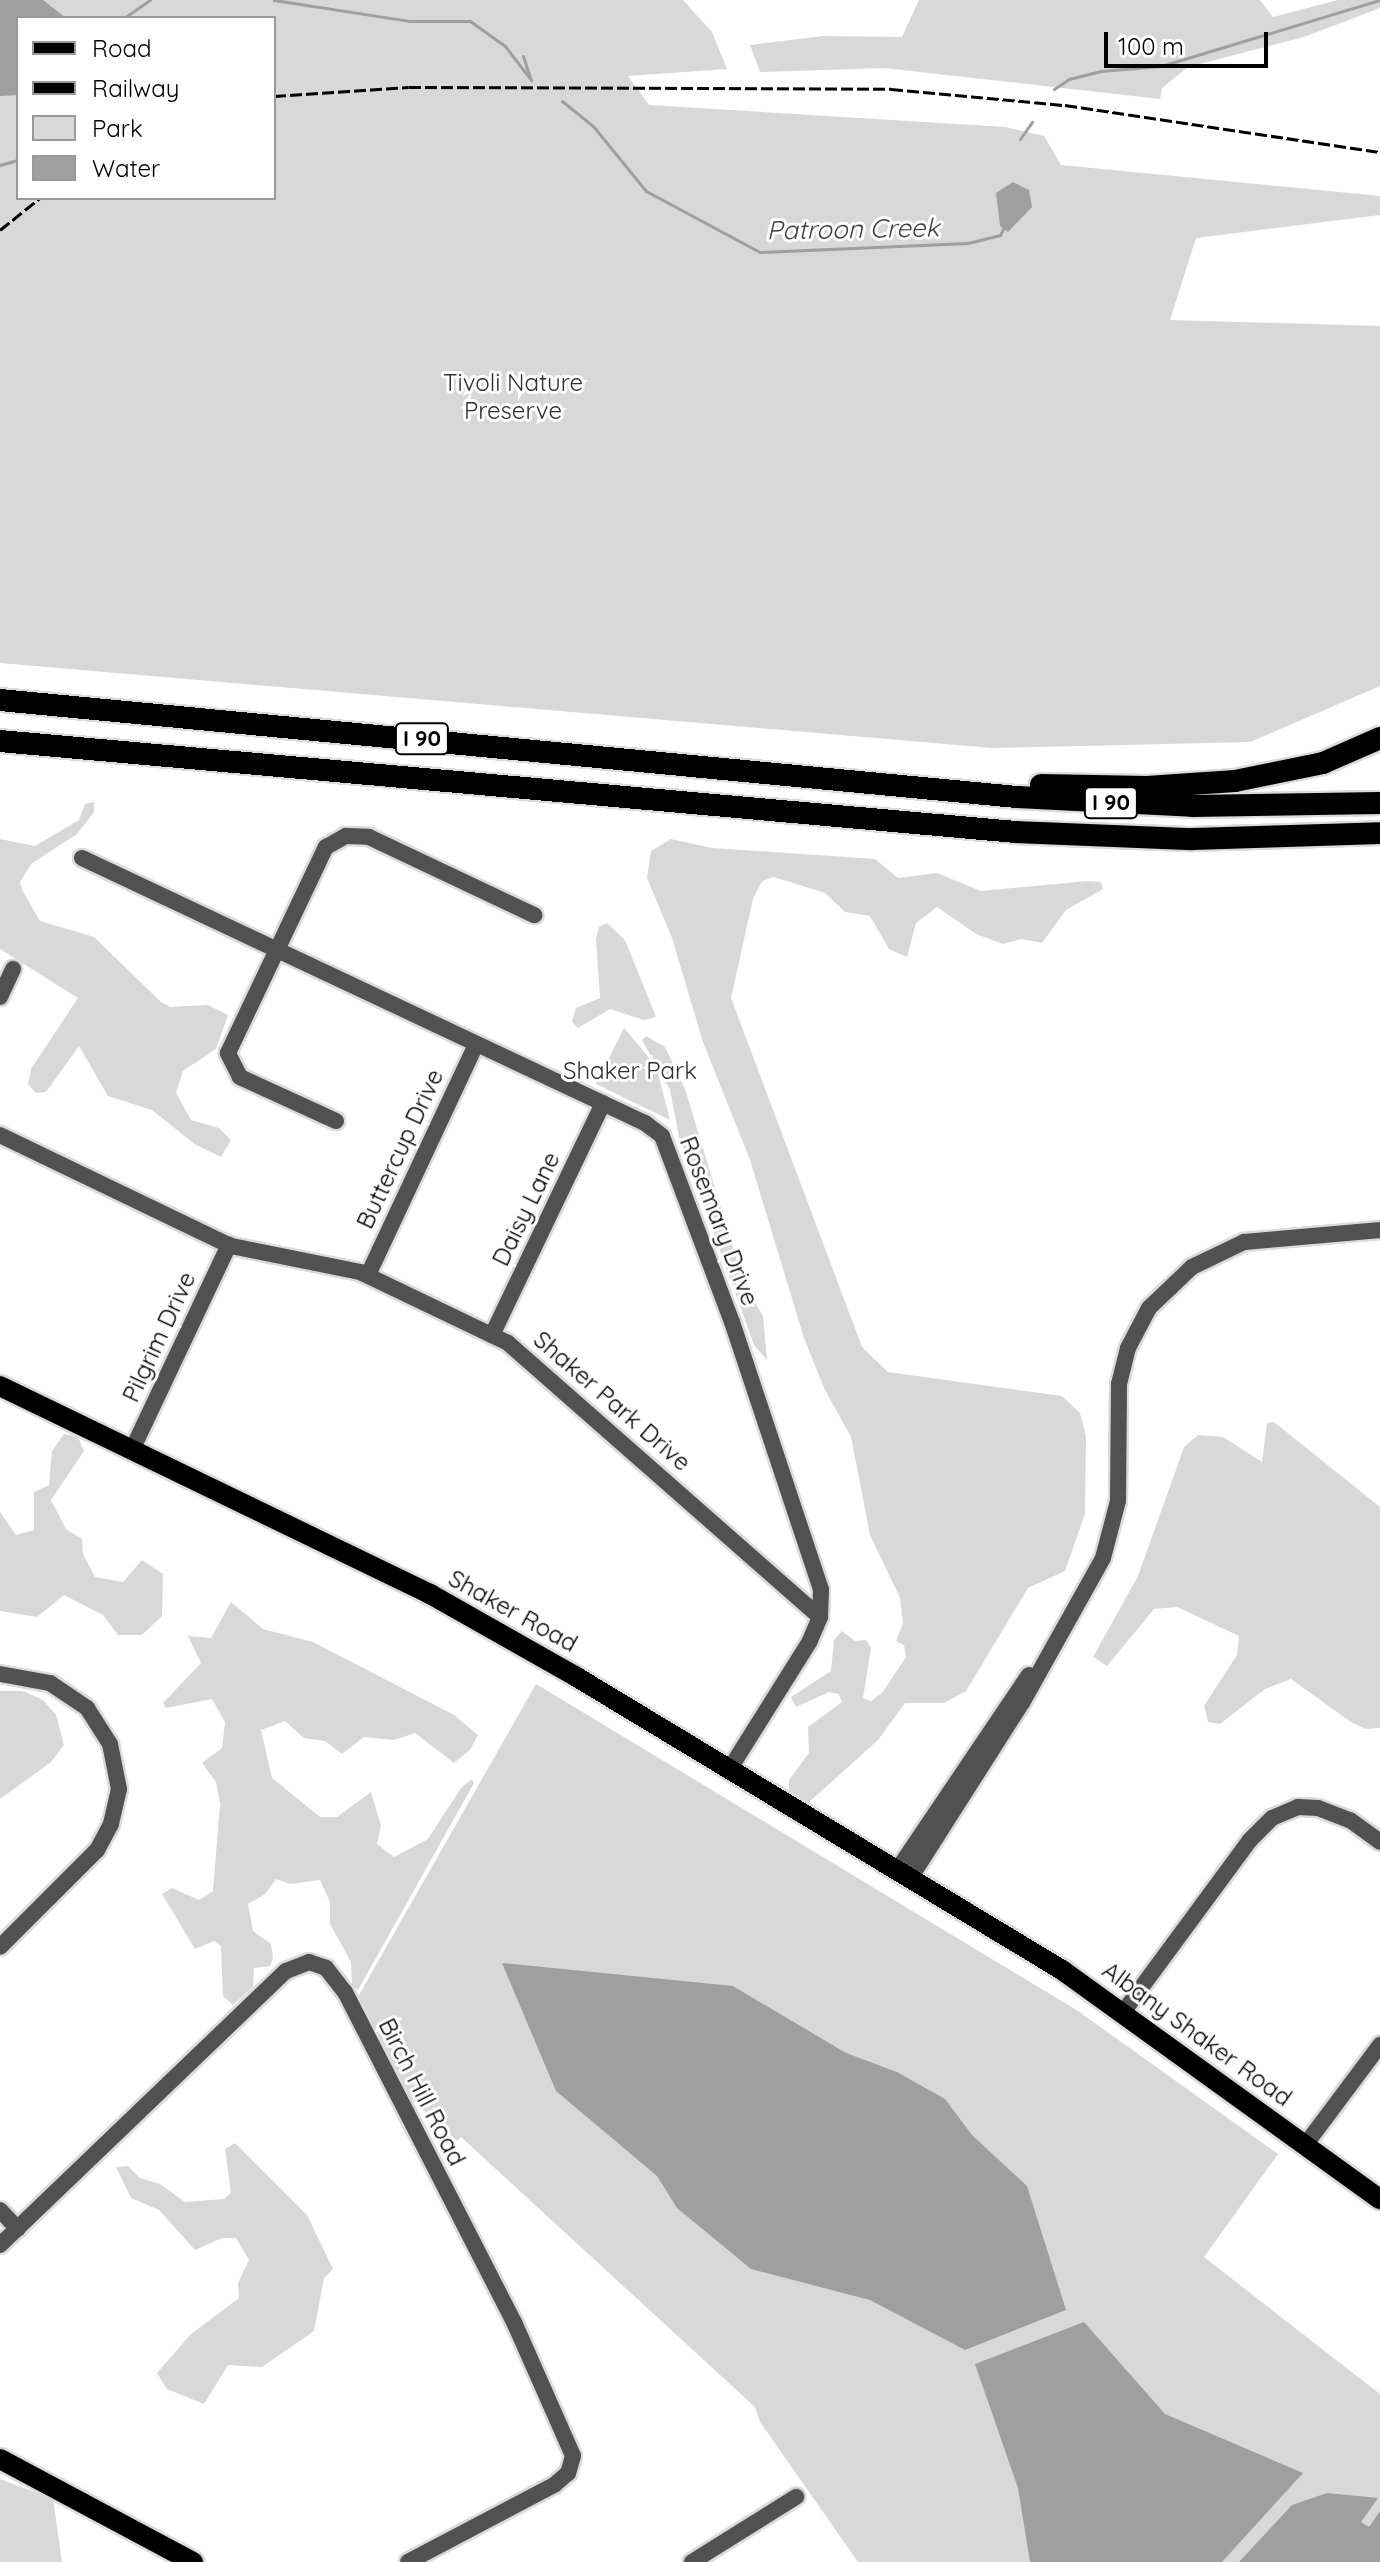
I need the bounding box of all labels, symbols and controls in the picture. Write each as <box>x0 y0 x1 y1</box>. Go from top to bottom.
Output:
legend <box>16 16 276 200</box>
scale bar <box>1108 16 1272 66</box>
text: 100 m <box>1118 31 1184 61</box>
text: Road <box>92 33 152 63</box>
text: Railway <box>92 73 179 103</box>
text: Park <box>92 113 143 143</box>
text: Water <box>92 153 160 183</box>
water label: Patroon Creek <box>766 212 940 246</box>
park label: Tivoli Nature Preserve <box>443 369 583 425</box>
road number: I 90 <box>394 721 450 757</box>
road number: I 90 <box>1083 785 1139 821</box>
park label: Shaker Park <box>563 1057 697 1085</box>
street label: Buttercup Drive <box>350 1065 450 1233</box>
street label: Rosemary Drive <box>674 1132 764 1310</box>
street label: Daisy Lane <box>486 1147 566 1271</box>
street label: Pilgrim Drive <box>116 1267 202 1407</box>
street label: Shaker Park Drive <box>528 1325 696 1477</box>
street label: Shaker Road <box>444 1564 582 1658</box>
street label: Albany Shaker Road <box>1097 1956 1297 2112</box>
street label: Birch Hill Road <box>372 2013 472 2171</box>

